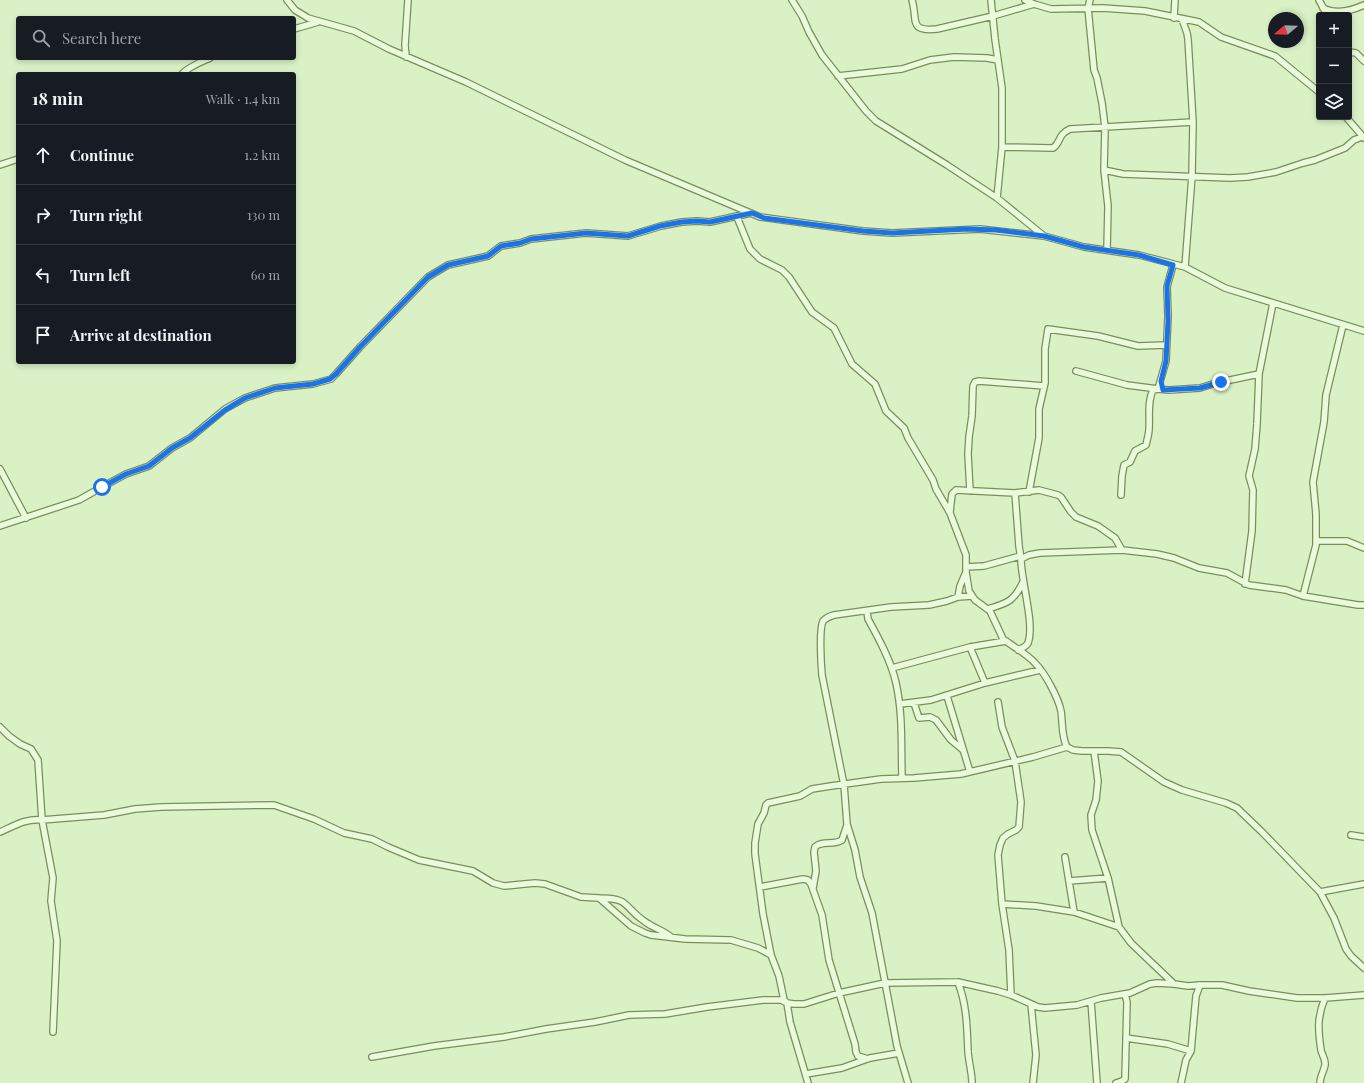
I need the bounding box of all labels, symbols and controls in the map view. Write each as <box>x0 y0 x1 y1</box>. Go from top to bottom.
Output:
north arrow <box>1268 12 1304 48</box>
map controls <box>1316 12 1352 120</box>
button: + <box>1316 12 1352 48</box>
search box <box>16 16 296 60</box>
icon: search <box>30 27 52 49</box>
text: Search here <box>62 28 141 48</box>
button: − <box>1316 48 1352 84</box>
button: layers <box>1316 84 1352 120</box>
text: 18 min <box>32 87 83 109</box>
text: Walk · 1.4 km <box>206 90 280 107</box>
icon: ahead <box>32 144 54 166</box>
text: Continue <box>70 145 134 165</box>
text: 1.2 km <box>244 146 280 163</box>
icon: right <box>32 204 54 226</box>
text: Turn right <box>70 205 143 225</box>
text: 130 m <box>247 206 280 223</box>
icon: left <box>32 264 54 286</box>
text: Turn left <box>70 265 131 285</box>
text: 60 m <box>251 266 280 283</box>
icon: arrive <box>32 324 54 346</box>
text: Arrive at destination <box>70 325 212 345</box>
route end <box>1212 373 1230 391</box>
route start <box>93 478 111 496</box>

